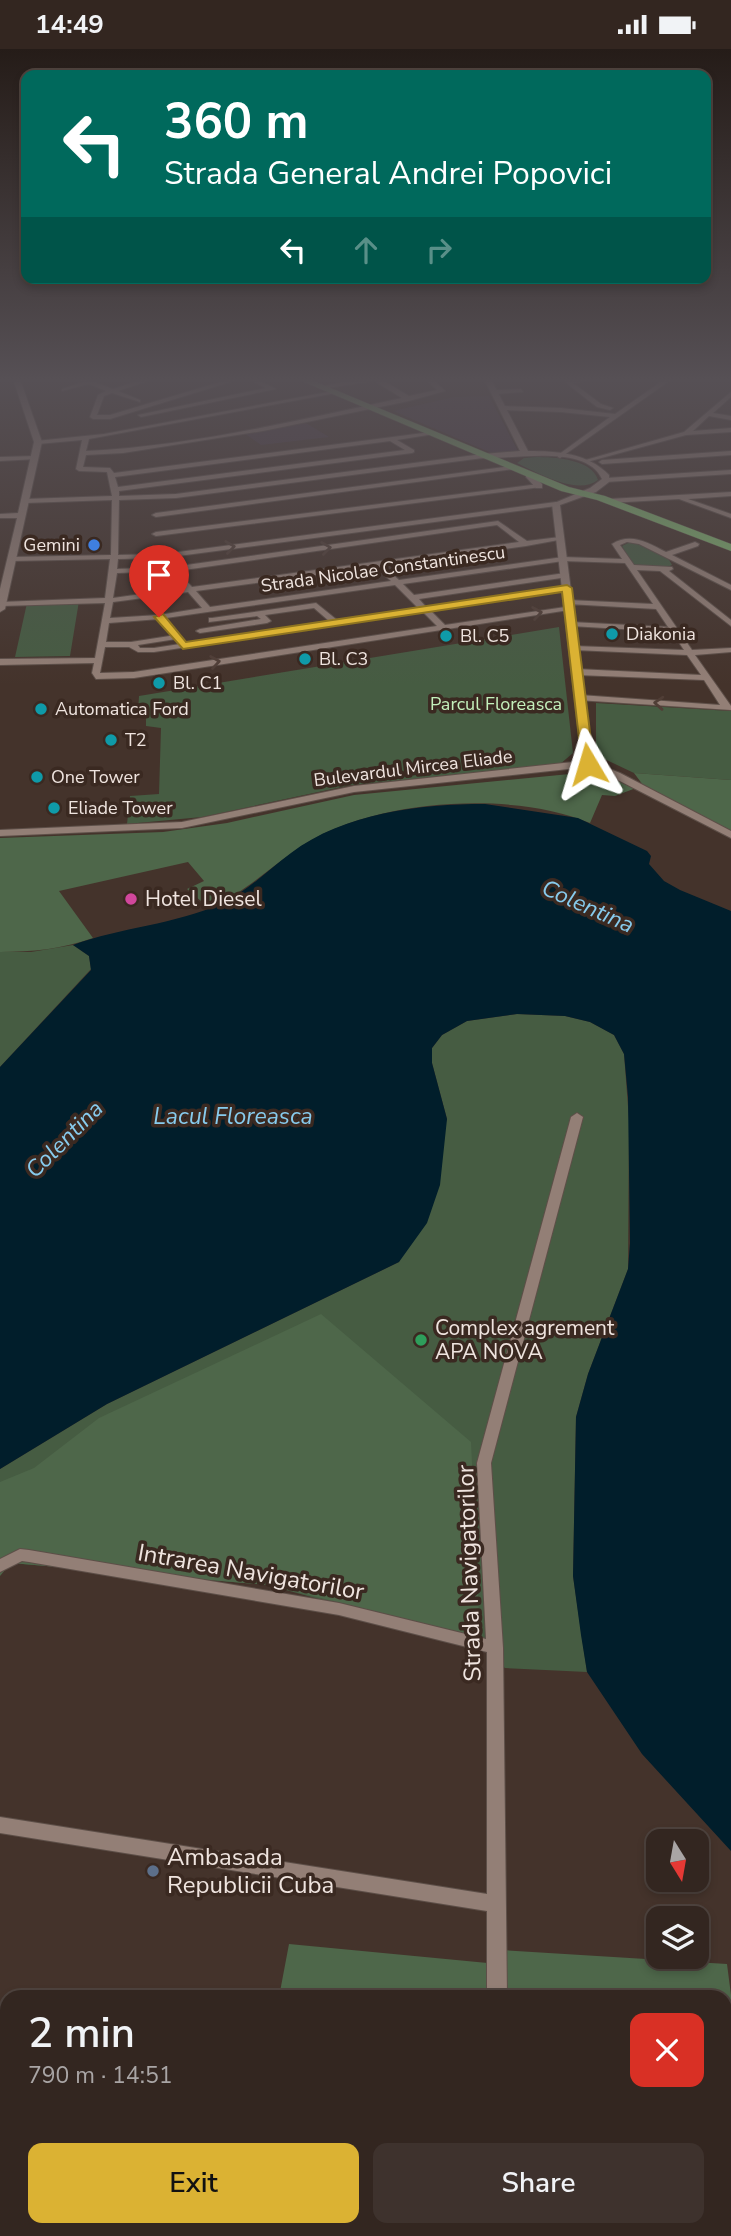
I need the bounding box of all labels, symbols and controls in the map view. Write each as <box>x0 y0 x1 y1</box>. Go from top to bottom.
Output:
text: 14:49 <box>35 7 104 42</box>
text: 360 m <box>164 88 308 155</box>
icon: left <box>49 98 140 189</box>
text: Strada General Andrei Popovici <box>164 152 612 195</box>
icon: left <box>274 231 312 269</box>
icon: ahead <box>347 231 385 269</box>
icon: right <box>420 231 458 269</box>
place label: Gemini <box>23 533 80 557</box>
marker: Gemini <box>86 537 102 553</box>
one-way arrow <box>224 540 235 555</box>
street label: Strada Nicolae Constantinescu <box>259 540 507 598</box>
one-way arrow <box>320 540 331 555</box>
pin <box>129 545 189 617</box>
icon: arrive <box>140 556 178 594</box>
one-way arrow <box>531 606 543 621</box>
place label: Diakonia <box>626 622 696 646</box>
place label: Bl. C5 <box>460 624 509 648</box>
marker: Diakonia <box>604 626 620 642</box>
marker: Bl. C5 <box>438 628 454 644</box>
place label: Bl. C3 <box>319 647 368 671</box>
marker: Bl. C3 <box>297 651 313 667</box>
one-way arrow <box>209 655 221 670</box>
place label: Bl. C1 <box>173 671 222 695</box>
marker: Bl. C1 <box>151 675 167 691</box>
park label: Parcul Floreasca <box>430 692 562 716</box>
one-way arrow <box>653 696 664 711</box>
place label: Automatica Ford <box>55 697 189 721</box>
marker: Automatica Ford <box>33 701 49 717</box>
position arrow <box>551 727 625 801</box>
place label: T2 <box>125 728 147 752</box>
marker: T2 <box>103 732 119 748</box>
street label: Bulevardul Mircea Eliade <box>312 744 514 792</box>
place label: One Tower <box>51 765 140 789</box>
marker: One Tower <box>29 769 45 785</box>
place label: Eliade Tower <box>68 796 173 820</box>
marker: Eliade Tower <box>46 800 62 816</box>
water label: Colentina <box>537 872 639 941</box>
place label: Hotel Diesel <box>145 885 262 913</box>
marker: Hotel Diesel <box>123 891 139 907</box>
water label: Colentina <box>19 1094 110 1185</box>
water label: Lacul Floreasca <box>153 1101 313 1132</box>
place label: Complex agrement APA NOVA <box>435 1314 615 1366</box>
marker: Complex agrement APA NOVA <box>413 1332 429 1348</box>
street label: Strada Navigatorilor <box>449 1464 489 1682</box>
street label: Intrarea Navigatorilor <box>135 1536 367 1608</box>
north arrow <box>646 1829 709 1892</box>
map controls <box>646 1829 709 1969</box>
place label: Ambasada Republicii Cuba <box>167 1841 334 1901</box>
marker: Ambasada Republicii Cuba <box>145 1863 161 1879</box>
button: layers <box>646 1906 709 1969</box>
text: 2 min <box>28 2005 135 2062</box>
button: close <box>630 2013 704 2087</box>
text: 790 m · 14:51 <box>28 2060 173 2091</box>
button: Exit <box>28 2143 359 2223</box>
button: Share <box>373 2143 704 2223</box>

